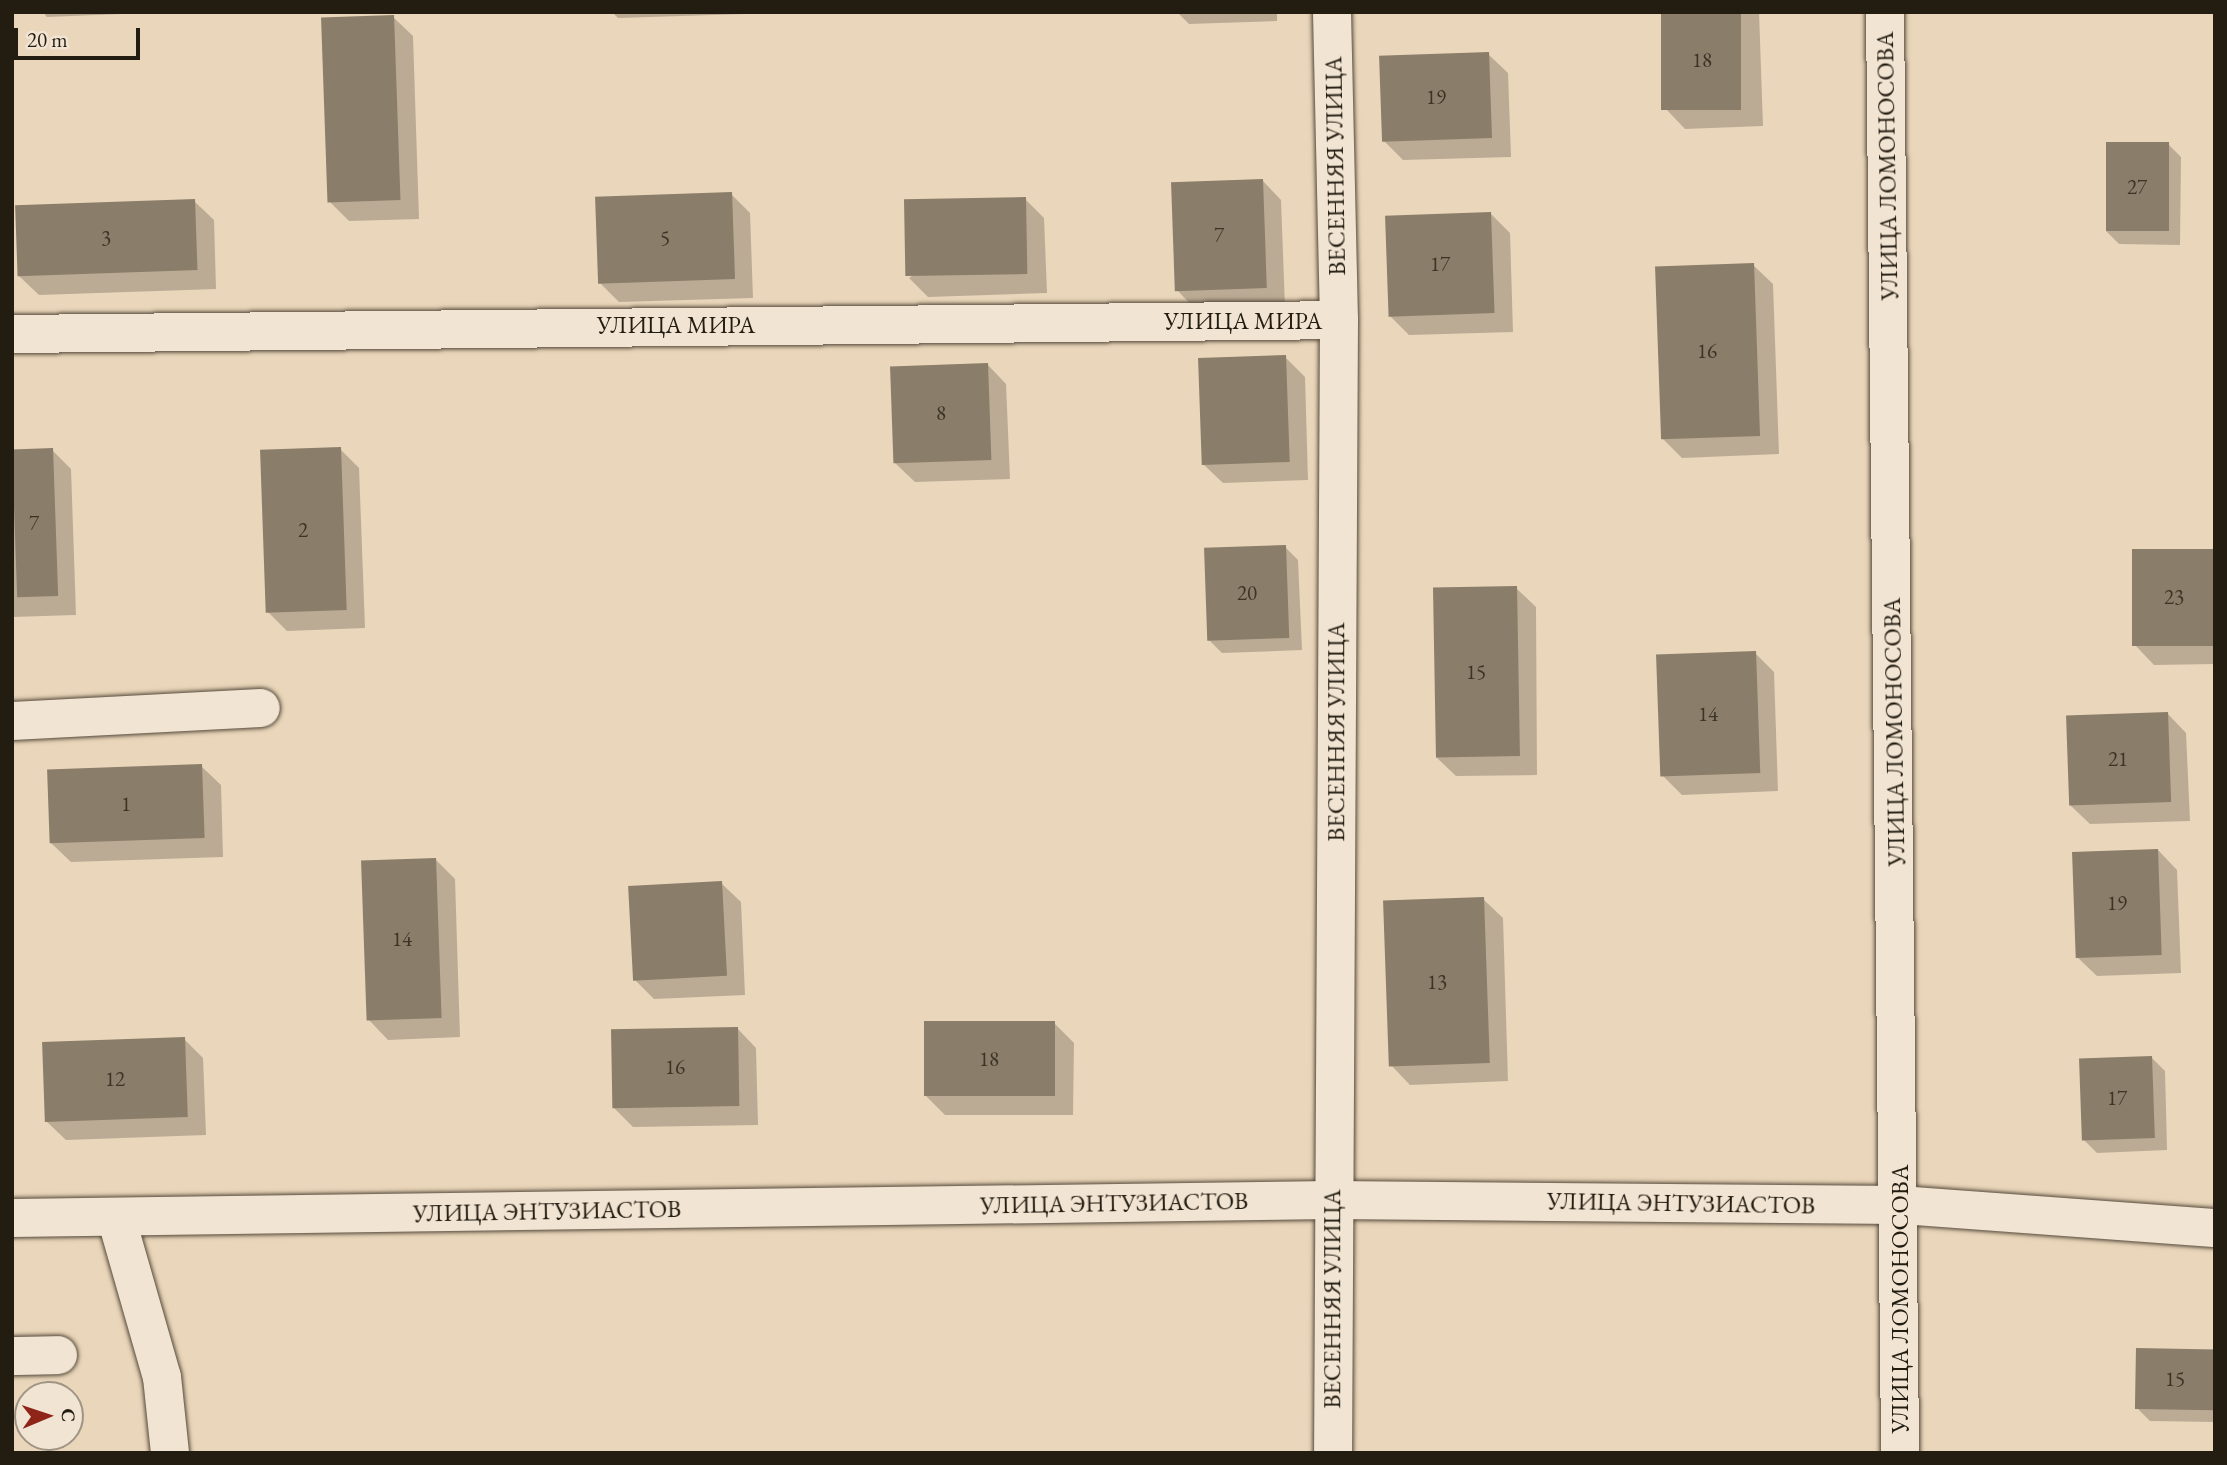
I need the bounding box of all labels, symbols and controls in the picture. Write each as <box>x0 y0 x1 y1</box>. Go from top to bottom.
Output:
scale bar <box>18 14 144 58</box>
text: 20 m <box>27 26 68 53</box>
street label: УЛИЦА ЛОМОНОСОВА <box>1870 31 1904 301</box>
house number: 18 <box>1692 47 1712 73</box>
street label: ВЕСЕННЯЯ УЛИЦА <box>1319 56 1351 276</box>
house number: 19 <box>1426 84 1446 110</box>
house number: 27 <box>2127 174 2147 200</box>
house number: 7 <box>1214 222 1224 248</box>
house number: 3 <box>101 225 111 251</box>
house number: 5 <box>660 225 670 251</box>
house number: 17 <box>1430 251 1450 277</box>
street label: УЛИЦА МИРА <box>1164 307 1322 335</box>
street label: УЛИЦА МИРА <box>597 311 755 339</box>
house number: 16 <box>1697 338 1717 364</box>
house number: 8 <box>936 400 946 426</box>
house number: 7 <box>29 510 39 536</box>
house number: 2 <box>298 517 308 543</box>
house number: 20 <box>1237 580 1257 606</box>
house number: 23 <box>2164 584 2184 610</box>
street label: УЛИЦА ЛОМОНОСОВА <box>1877 597 1911 867</box>
street label: ВЕСЕННЯЯ УЛИЦА <box>1322 622 1350 842</box>
house number: 15 <box>1466 659 1486 685</box>
house number: 14 <box>1698 701 1718 727</box>
house number: 21 <box>2108 746 2128 772</box>
house number: 1 <box>121 791 131 817</box>
house number: 19 <box>2107 890 2127 916</box>
house number: 14 <box>392 926 412 952</box>
house number: 13 <box>1427 969 1447 995</box>
house number: 18 <box>979 1046 999 1072</box>
house number: 16 <box>665 1054 685 1080</box>
house number: 12 <box>105 1066 125 1092</box>
house number: 17 <box>2107 1085 2127 1111</box>
street label: УЛИЦА ЛОМОНОСОВА <box>1886 1164 1914 1434</box>
street label: УЛИЦА ЭНТУЗИАСТОВ <box>980 1186 1248 1220</box>
street label: УЛИЦА ЭНТУЗИАСТОВ <box>1547 1186 1815 1220</box>
street label: ВЕСЕННЯЯ УЛИЦА <box>1318 1189 1346 1409</box>
street label: УЛИЦА ЭНТУЗИАСТОВ <box>413 1194 681 1228</box>
house number: 15 <box>2165 1366 2185 1392</box>
north arrow <box>14 1381 84 1451</box>
text: С <box>56 1408 81 1422</box>

